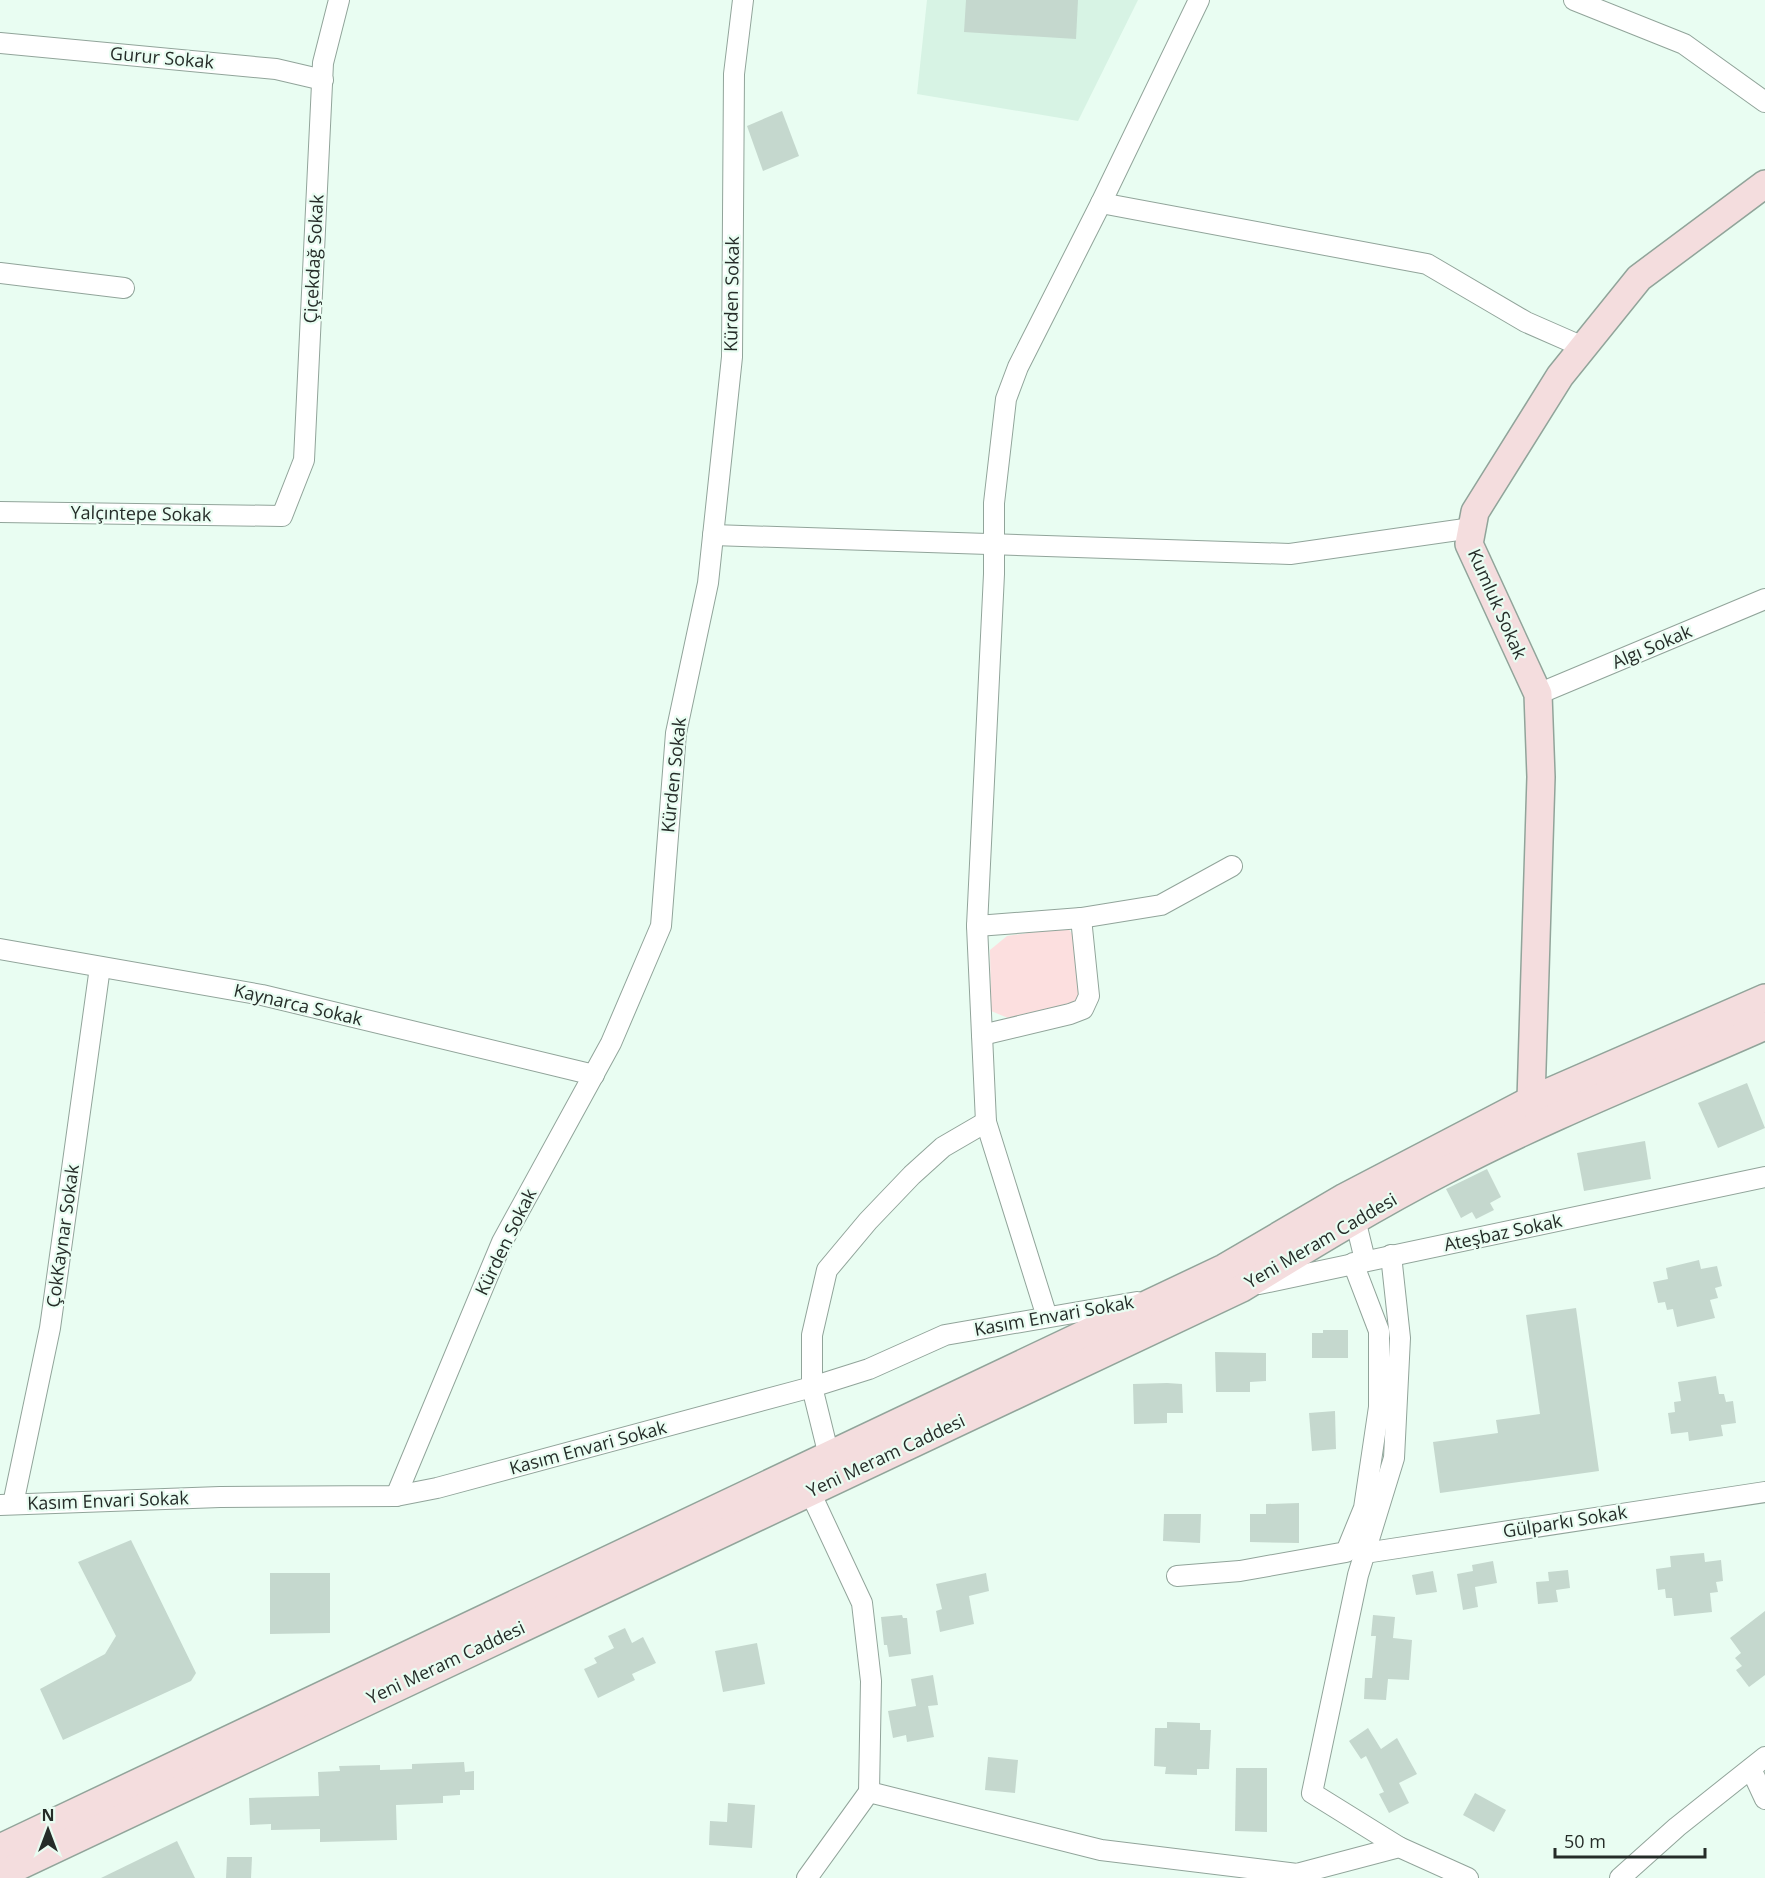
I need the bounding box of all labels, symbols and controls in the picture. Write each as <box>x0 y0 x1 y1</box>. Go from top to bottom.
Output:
street label: Gurur Sokak <box>109 41 216 74</box>
street label: Çiçekdağ Sokak <box>298 193 328 324</box>
street label: Kürden Sokak <box>718 235 744 352</box>
street label: Yalçıntepe Sokak <box>70 500 212 526</box>
street label: Kumluk Sokak <box>1463 545 1533 663</box>
street label: Algı Sokak <box>1608 618 1696 674</box>
street label: Kürden Sokak <box>655 715 691 834</box>
street label: Kaynarca Sokak <box>232 978 365 1031</box>
street label: ÇokKaynar Sokak <box>40 1162 84 1309</box>
street label: Kürden Sokak <box>469 1184 542 1299</box>
street label: Yeni Meram Caddesi <box>1240 1187 1401 1294</box>
street label: Ateşbaz Sokak <box>1441 1208 1565 1256</box>
street label: Kasım Envari Sokak <box>972 1289 1136 1341</box>
street label: Yeni Meram Caddesi <box>803 1408 969 1502</box>
street label: Kasım Envari Sokak <box>507 1414 669 1480</box>
street label: Kasım Envari Sokak <box>27 1485 190 1515</box>
street label: Gülparkı Sokak <box>1501 1499 1629 1543</box>
street label: Yeni Meram Caddesi <box>363 1615 529 1709</box>
north arrow <box>18 1800 78 1860</box>
text: N <box>41 1804 55 1826</box>
scale bar <box>1555 1821 1705 1859</box>
text: 50 m <box>1564 1829 1606 1853</box>

